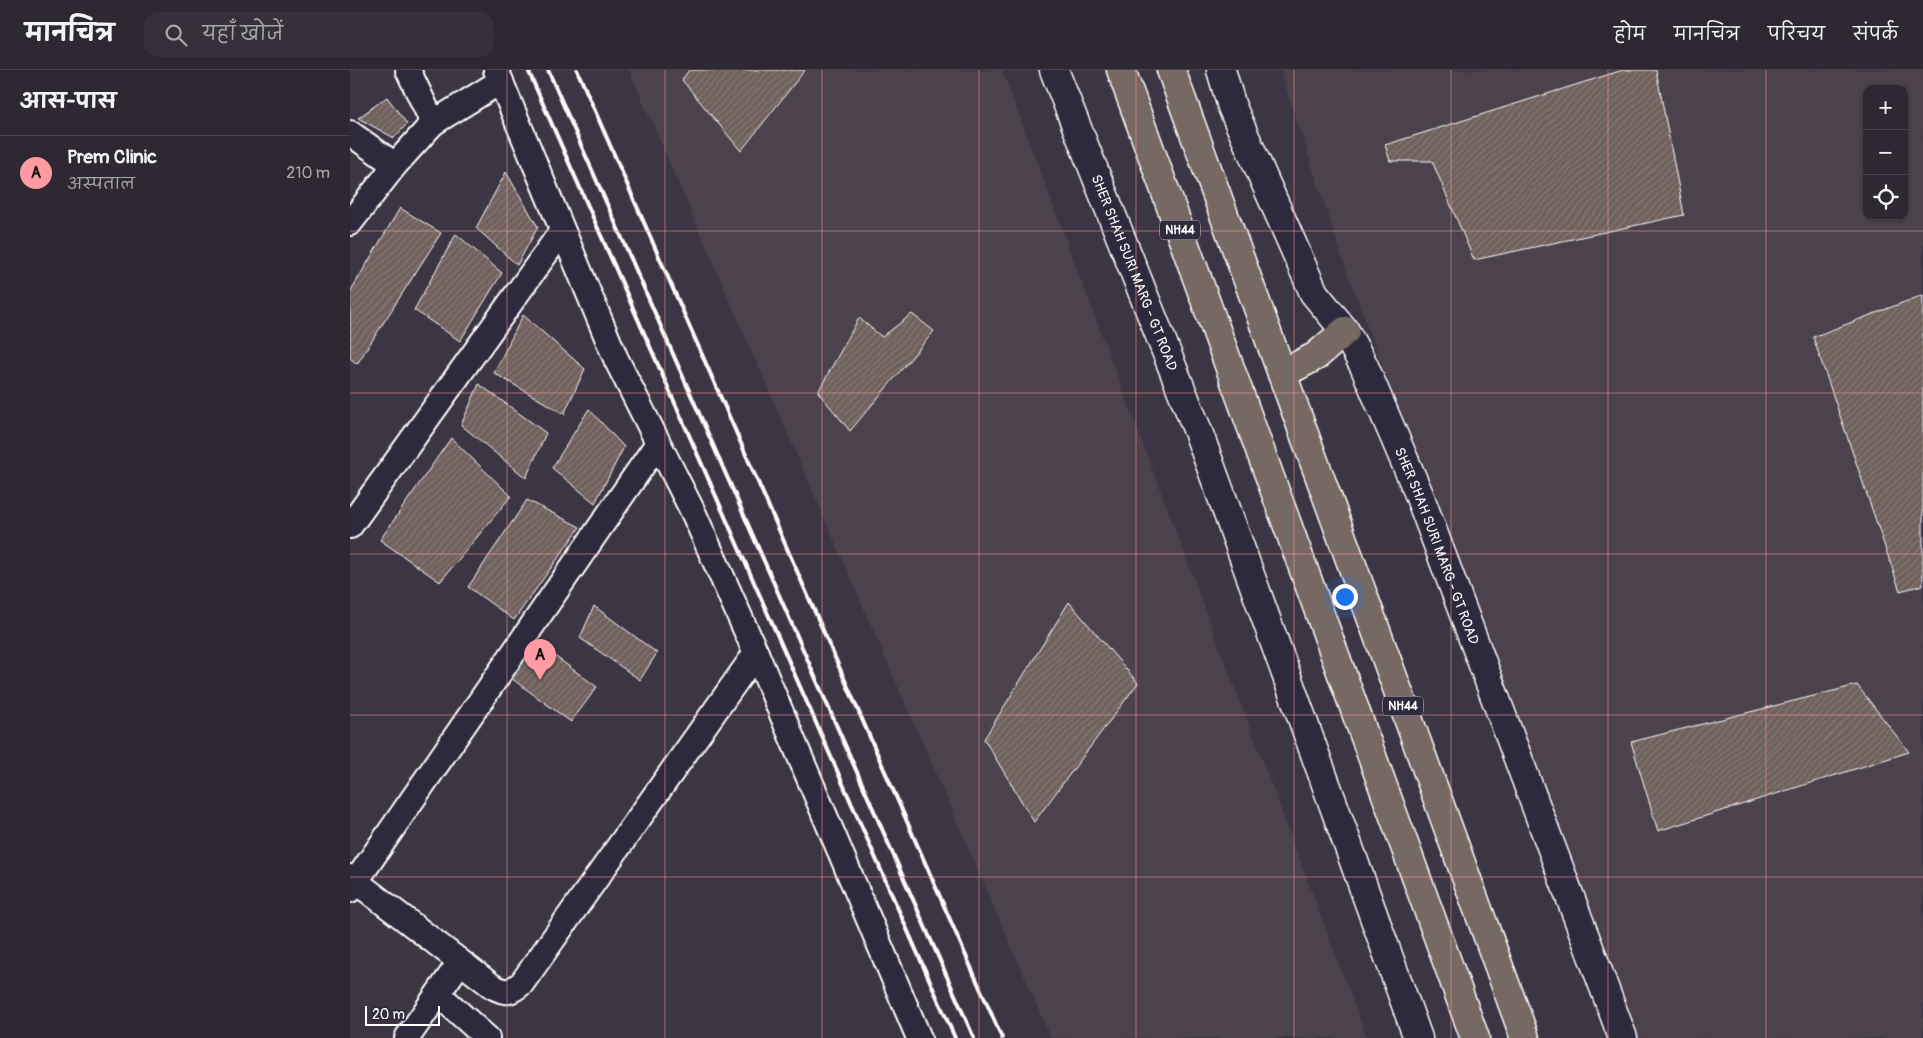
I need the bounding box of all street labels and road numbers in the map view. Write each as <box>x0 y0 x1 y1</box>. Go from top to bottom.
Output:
street label: SHER SHAH SURI MARG - GT ROAD <box>1088 172 1181 373</box>
road number: NH44 <box>1160 220 1200 240</box>
street label: SHER SHAH SURI MARG - GT ROAD <box>1391 445 1483 647</box>
road number: NH44 <box>1383 696 1423 716</box>

